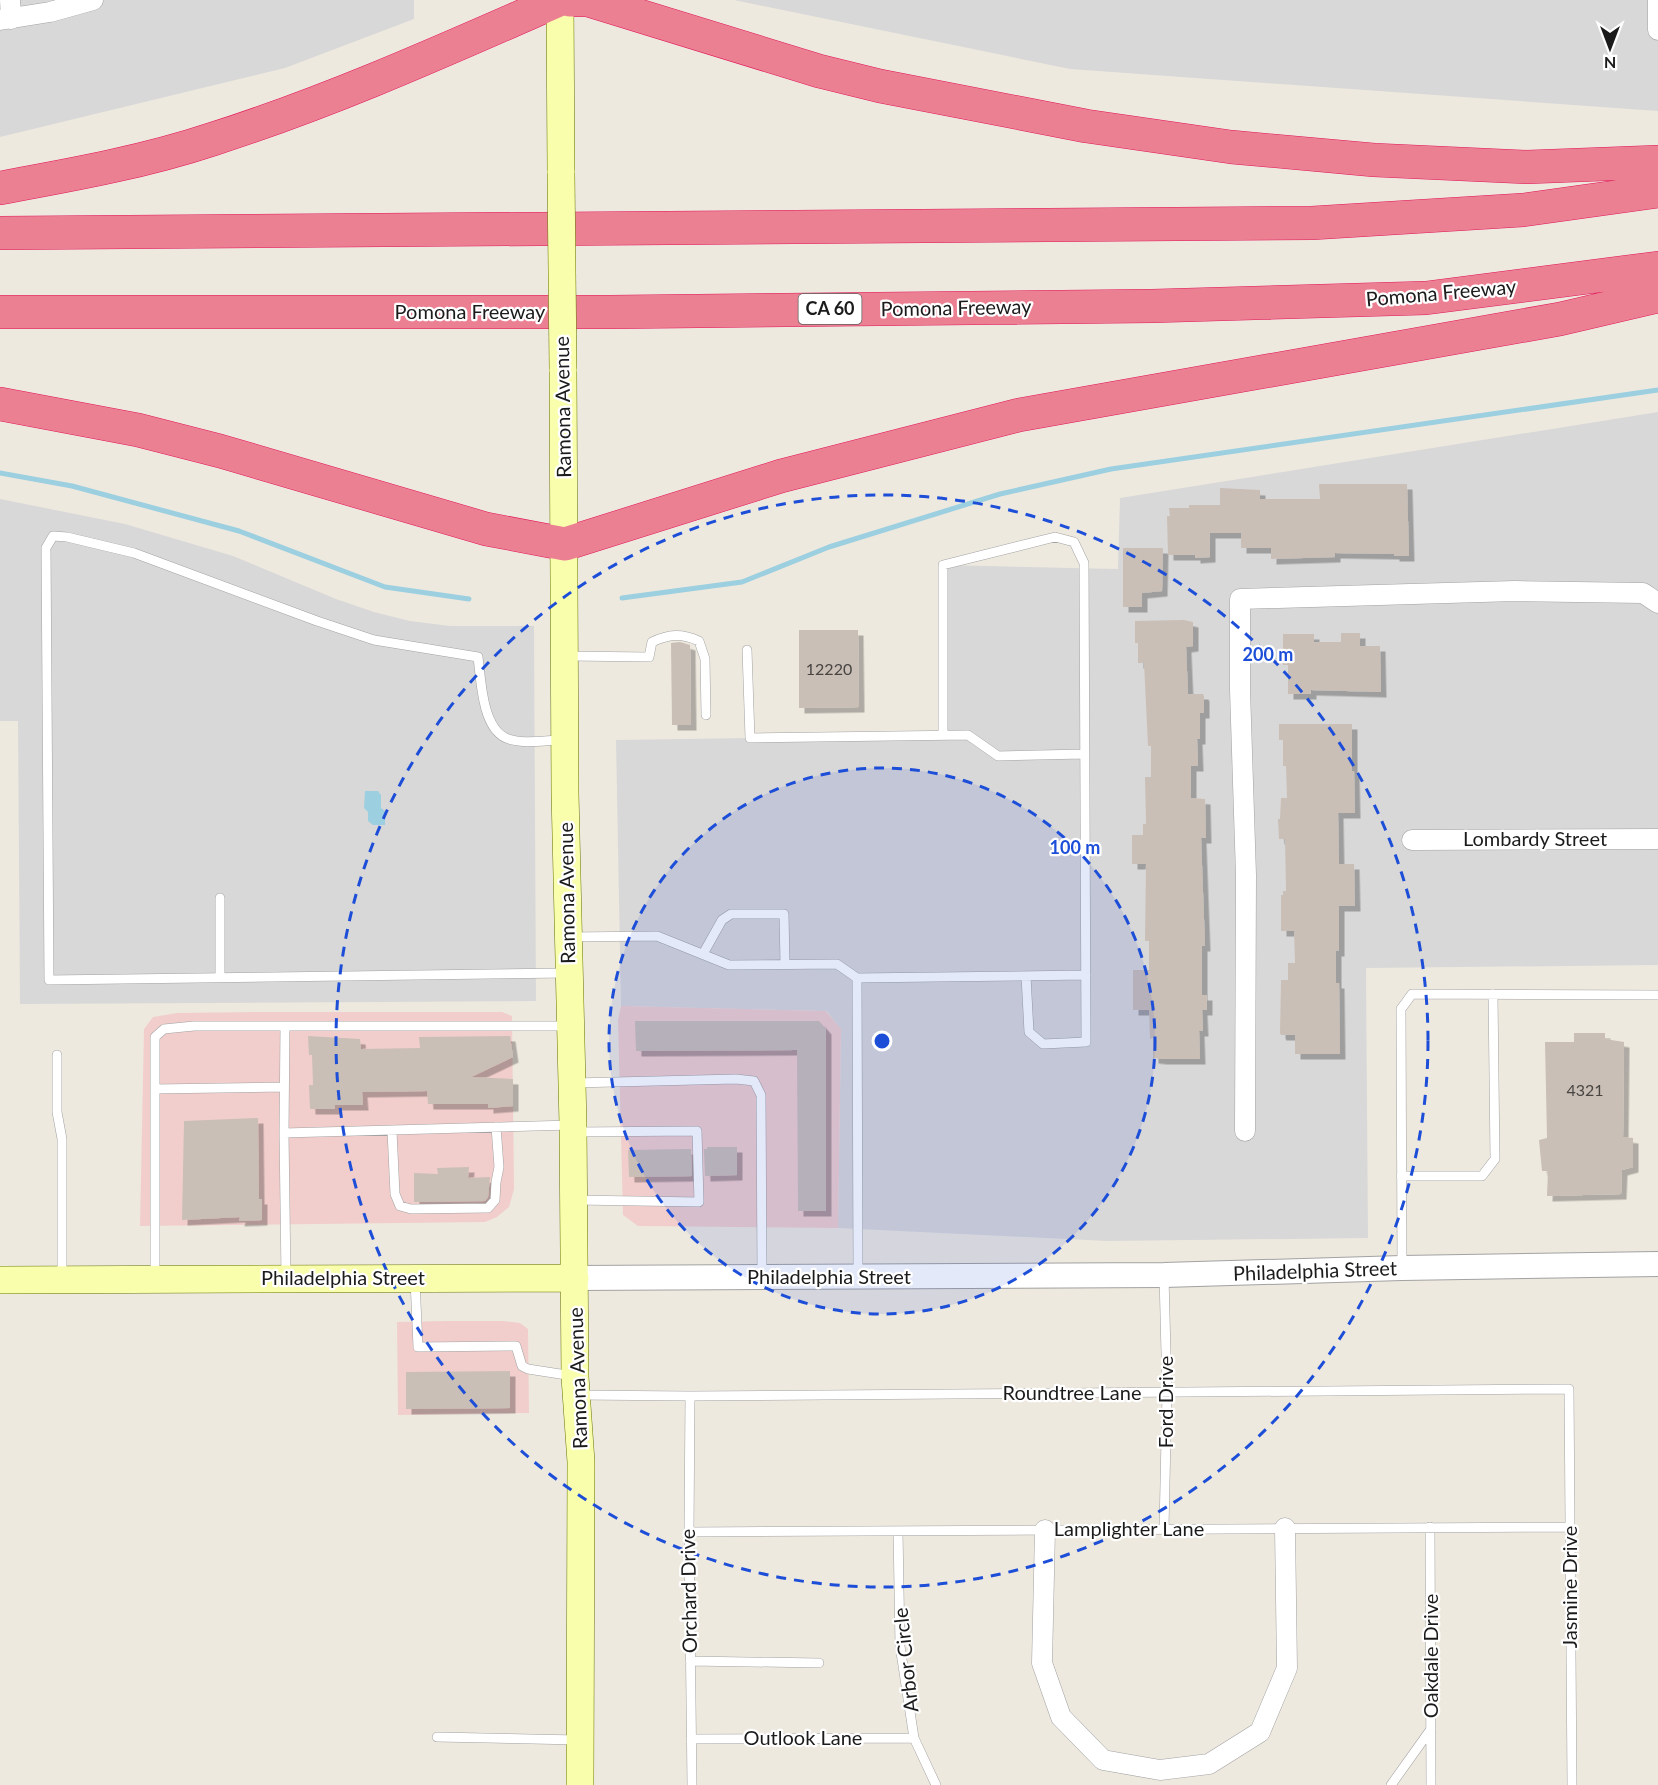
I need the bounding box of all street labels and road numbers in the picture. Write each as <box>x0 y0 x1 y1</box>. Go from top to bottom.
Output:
street label: Pomona Freeway <box>1365 273 1518 311</box>
road number: CA 60 <box>798 294 862 324</box>
street label: Pomona Freeway <box>880 294 1032 320</box>
street label: Pomona Freeway <box>395 299 546 323</box>
street label: Ramona Avenue <box>549 336 575 478</box>
street label: Ramona Avenue <box>553 822 579 964</box>
street label: Lombardy Street <box>1463 826 1607 850</box>
street label: Philadelphia Street <box>1233 1255 1397 1285</box>
street label: Philadelphia Street <box>747 1264 911 1288</box>
street label: Philadelphia Street <box>261 1265 425 1289</box>
street label: Ramona Avenue <box>563 1307 591 1449</box>
street label: Ford Drive <box>1153 1356 1177 1448</box>
street label: Roundtree Lane <box>1003 1380 1141 1404</box>
street label: Lamplighter Lane <box>1054 1516 1204 1540</box>
street label: Jasmine Drive <box>1557 1526 1581 1648</box>
street label: Orchard Drive <box>675 1529 701 1653</box>
street label: Oakdale Drive <box>1418 1594 1442 1718</box>
street label: Arbor Circle <box>888 1607 922 1714</box>
street label: Outlook Lane <box>744 1725 862 1749</box>

